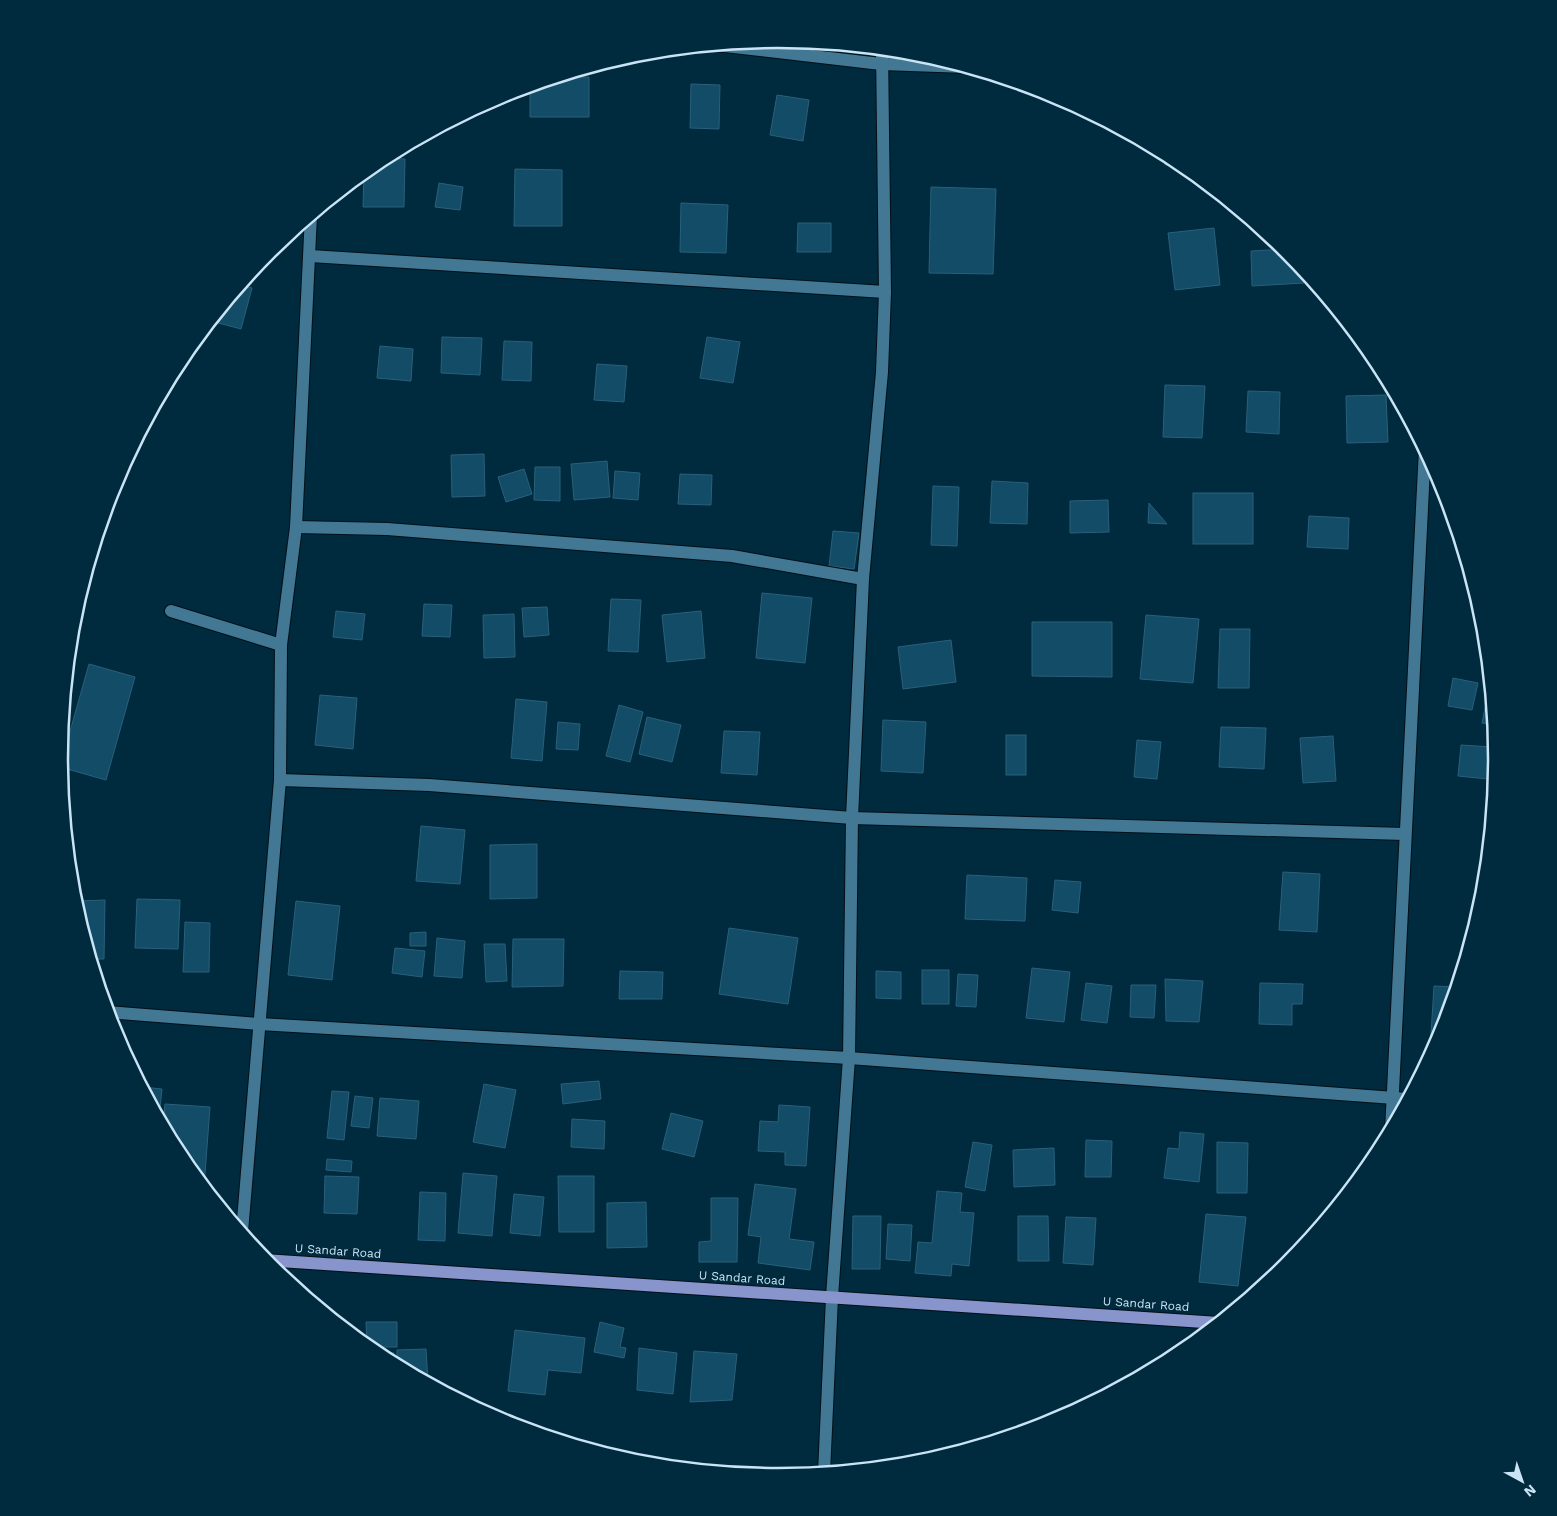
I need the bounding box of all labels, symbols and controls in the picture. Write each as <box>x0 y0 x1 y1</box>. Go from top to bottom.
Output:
street label: U Sandar Road <box>294 1241 382 1261</box>
street label: U Sandar Road <box>698 1268 786 1288</box>
street label: U Sandar Road <box>1102 1294 1190 1314</box>
north arrow <box>1497 1456 1547 1506</box>
text: N <box>1521 1481 1539 1500</box>

